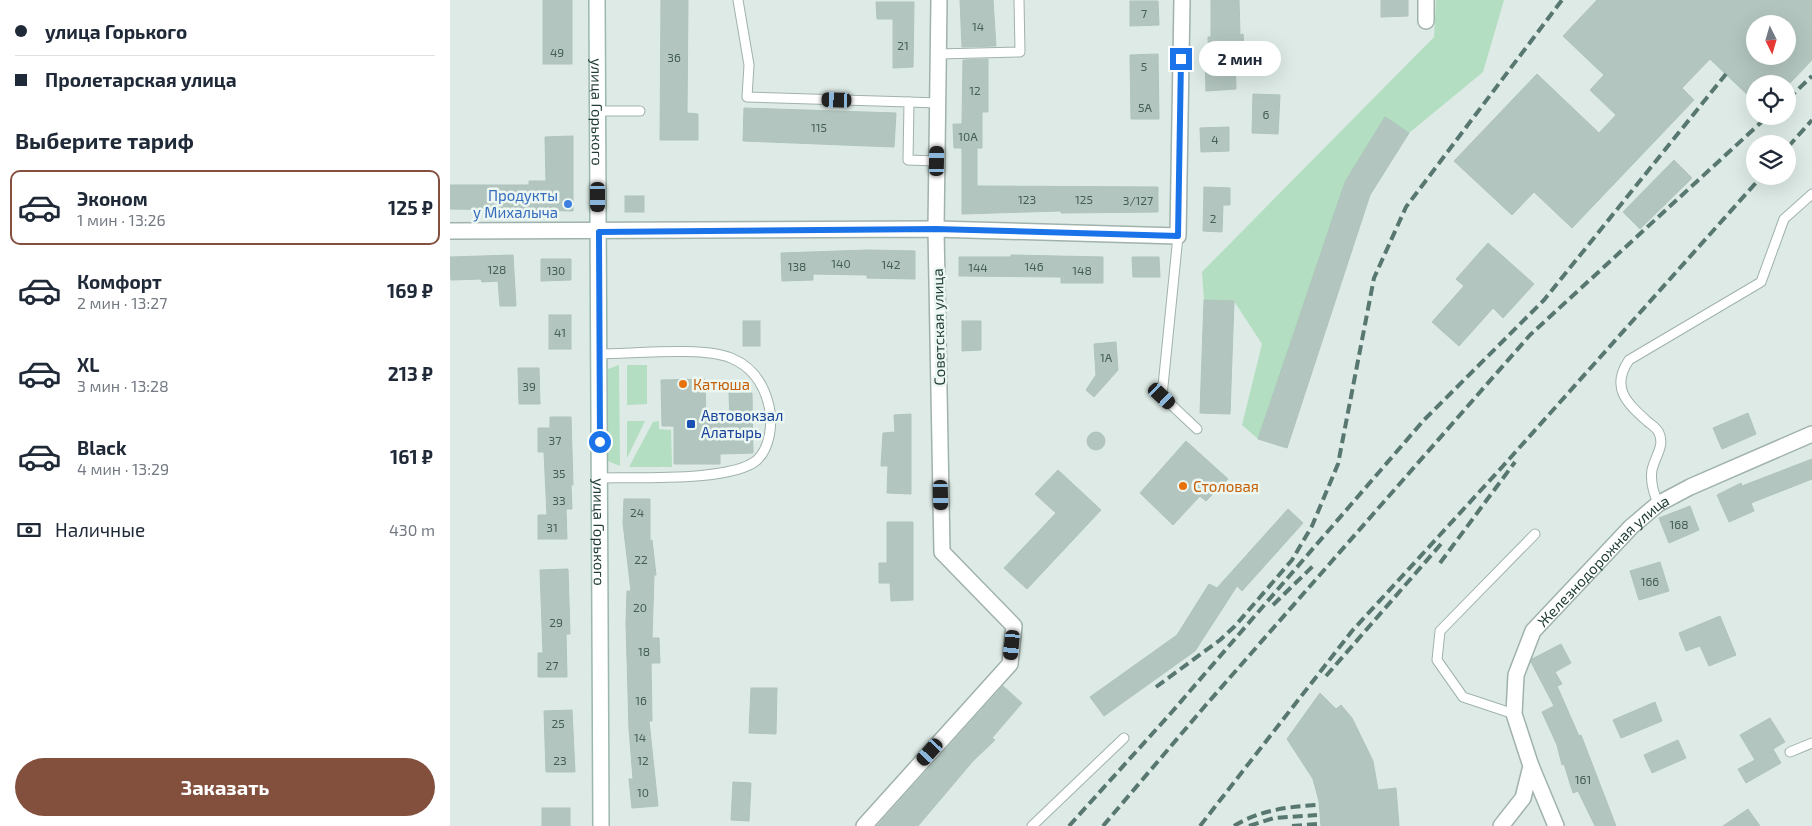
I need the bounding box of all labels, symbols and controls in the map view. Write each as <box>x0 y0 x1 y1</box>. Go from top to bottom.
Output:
house number: 7 <box>1141 6 1147 20</box>
north arrow <box>1746 15 1796 65</box>
map controls <box>1746 15 1796 185</box>
house number: 14 <box>972 19 984 33</box>
text: улица Горького <box>45 20 187 43</box>
house number: 21 <box>897 38 909 52</box>
callout: 2 мин <box>1198 42 1281 76</box>
house number: 49 <box>550 45 564 59</box>
route end <box>1170 48 1192 70</box>
text: 2 мин <box>1218 49 1262 68</box>
house number: 36 <box>667 50 681 64</box>
street label: улица Горького <box>587 58 607 166</box>
house number: 5 <box>1141 59 1147 73</box>
text: Пролетарская улица <box>45 68 237 91</box>
button: locate <box>1746 75 1796 125</box>
house number: 12 <box>969 83 981 97</box>
car <box>821 92 852 108</box>
house number: 5А <box>1138 100 1152 114</box>
house number: 6 <box>1263 107 1270 121</box>
house number: 115 <box>811 120 827 134</box>
text: Выберите тариф <box>15 127 194 153</box>
house number: 10А <box>958 129 978 143</box>
house number: 4 <box>1211 132 1219 146</box>
button: layers <box>1746 135 1796 185</box>
car <box>929 146 944 176</box>
car <box>590 182 605 212</box>
icon: car <box>17 185 62 230</box>
place label: Продукты у Михалыча <box>473 186 558 222</box>
text: Эконом <box>77 187 148 210</box>
house number: 123 <box>1018 192 1036 206</box>
house number: 125 <box>1075 192 1093 206</box>
house number: 3/127 <box>1123 193 1153 207</box>
text: 125 ₽ <box>388 196 433 219</box>
marker: Продукты у Михалыча <box>562 198 574 210</box>
text: 1 мин · 13:26 <box>77 210 166 229</box>
house number: 2 <box>1210 211 1217 225</box>
house number: 140 <box>831 256 851 270</box>
house number: 142 <box>882 257 901 271</box>
house number: 138 <box>788 259 806 273</box>
house number: 146 <box>1024 259 1044 273</box>
house number: 144 <box>968 260 988 274</box>
house number: 128 <box>488 262 506 276</box>
house number: 130 <box>547 263 565 277</box>
house number: 148 <box>1072 263 1092 277</box>
icon: car <box>17 268 62 313</box>
street label: Советская улица <box>928 268 949 386</box>
text: Комфорт <box>77 270 162 293</box>
text: 169 ₽ <box>387 279 433 302</box>
text: 2 мин · 13:27 <box>77 293 167 312</box>
house number: 41 <box>554 325 566 339</box>
house number: 1А <box>1100 350 1113 364</box>
icon: car <box>17 351 62 396</box>
text: XL <box>77 353 99 376</box>
text: 213 ₽ <box>388 362 433 385</box>
place label: Катюша <box>693 375 750 393</box>
text: 3 мин · 13:28 <box>77 376 169 395</box>
marker: Катюша <box>677 378 689 390</box>
house number: 39 <box>522 379 536 393</box>
car <box>1145 380 1178 412</box>
place label: Автовокзал Алатырь <box>701 406 783 441</box>
marker: Автовокзал Алатырь <box>685 418 697 430</box>
route start <box>589 431 611 453</box>
house number: 37 <box>549 433 561 447</box>
icon: car <box>17 434 62 479</box>
text: Black <box>77 436 127 459</box>
text: 161 ₽ <box>390 445 433 468</box>
text: 4 мин · 13:29 <box>77 459 169 478</box>
house number: 35 <box>552 466 566 480</box>
place label: Столовая <box>1193 477 1259 495</box>
street label: улица Горького <box>589 478 609 586</box>
car <box>933 480 948 510</box>
marker: Столовая <box>1177 480 1189 492</box>
street label: Железнодорожная улица <box>1533 491 1672 630</box>
house number: 33 <box>552 493 566 507</box>
house number: 24 <box>630 505 644 519</box>
icon: cash <box>15 516 43 544</box>
house number: 168 <box>1670 517 1688 531</box>
text: Наличные <box>55 518 145 541</box>
text: 430 m <box>389 520 435 539</box>
house number: 31 <box>546 520 558 534</box>
house number: 22 <box>634 552 648 566</box>
house number: 166 <box>1641 574 1659 588</box>
house number: 20 <box>633 600 647 614</box>
house number: 29 <box>549 615 563 629</box>
car <box>1002 629 1021 661</box>
house number: 18 <box>638 644 650 658</box>
house number: 27 <box>546 658 558 672</box>
house number: 16 <box>635 693 647 707</box>
house number: 25 <box>551 716 565 730</box>
house number: 14 <box>634 730 646 744</box>
car <box>914 736 945 768</box>
house number: 23 <box>553 753 567 767</box>
house number: 12 <box>637 753 649 767</box>
button: Заказать <box>15 758 435 816</box>
house number: 161 <box>1575 772 1591 786</box>
house number: 10 <box>637 785 649 799</box>

